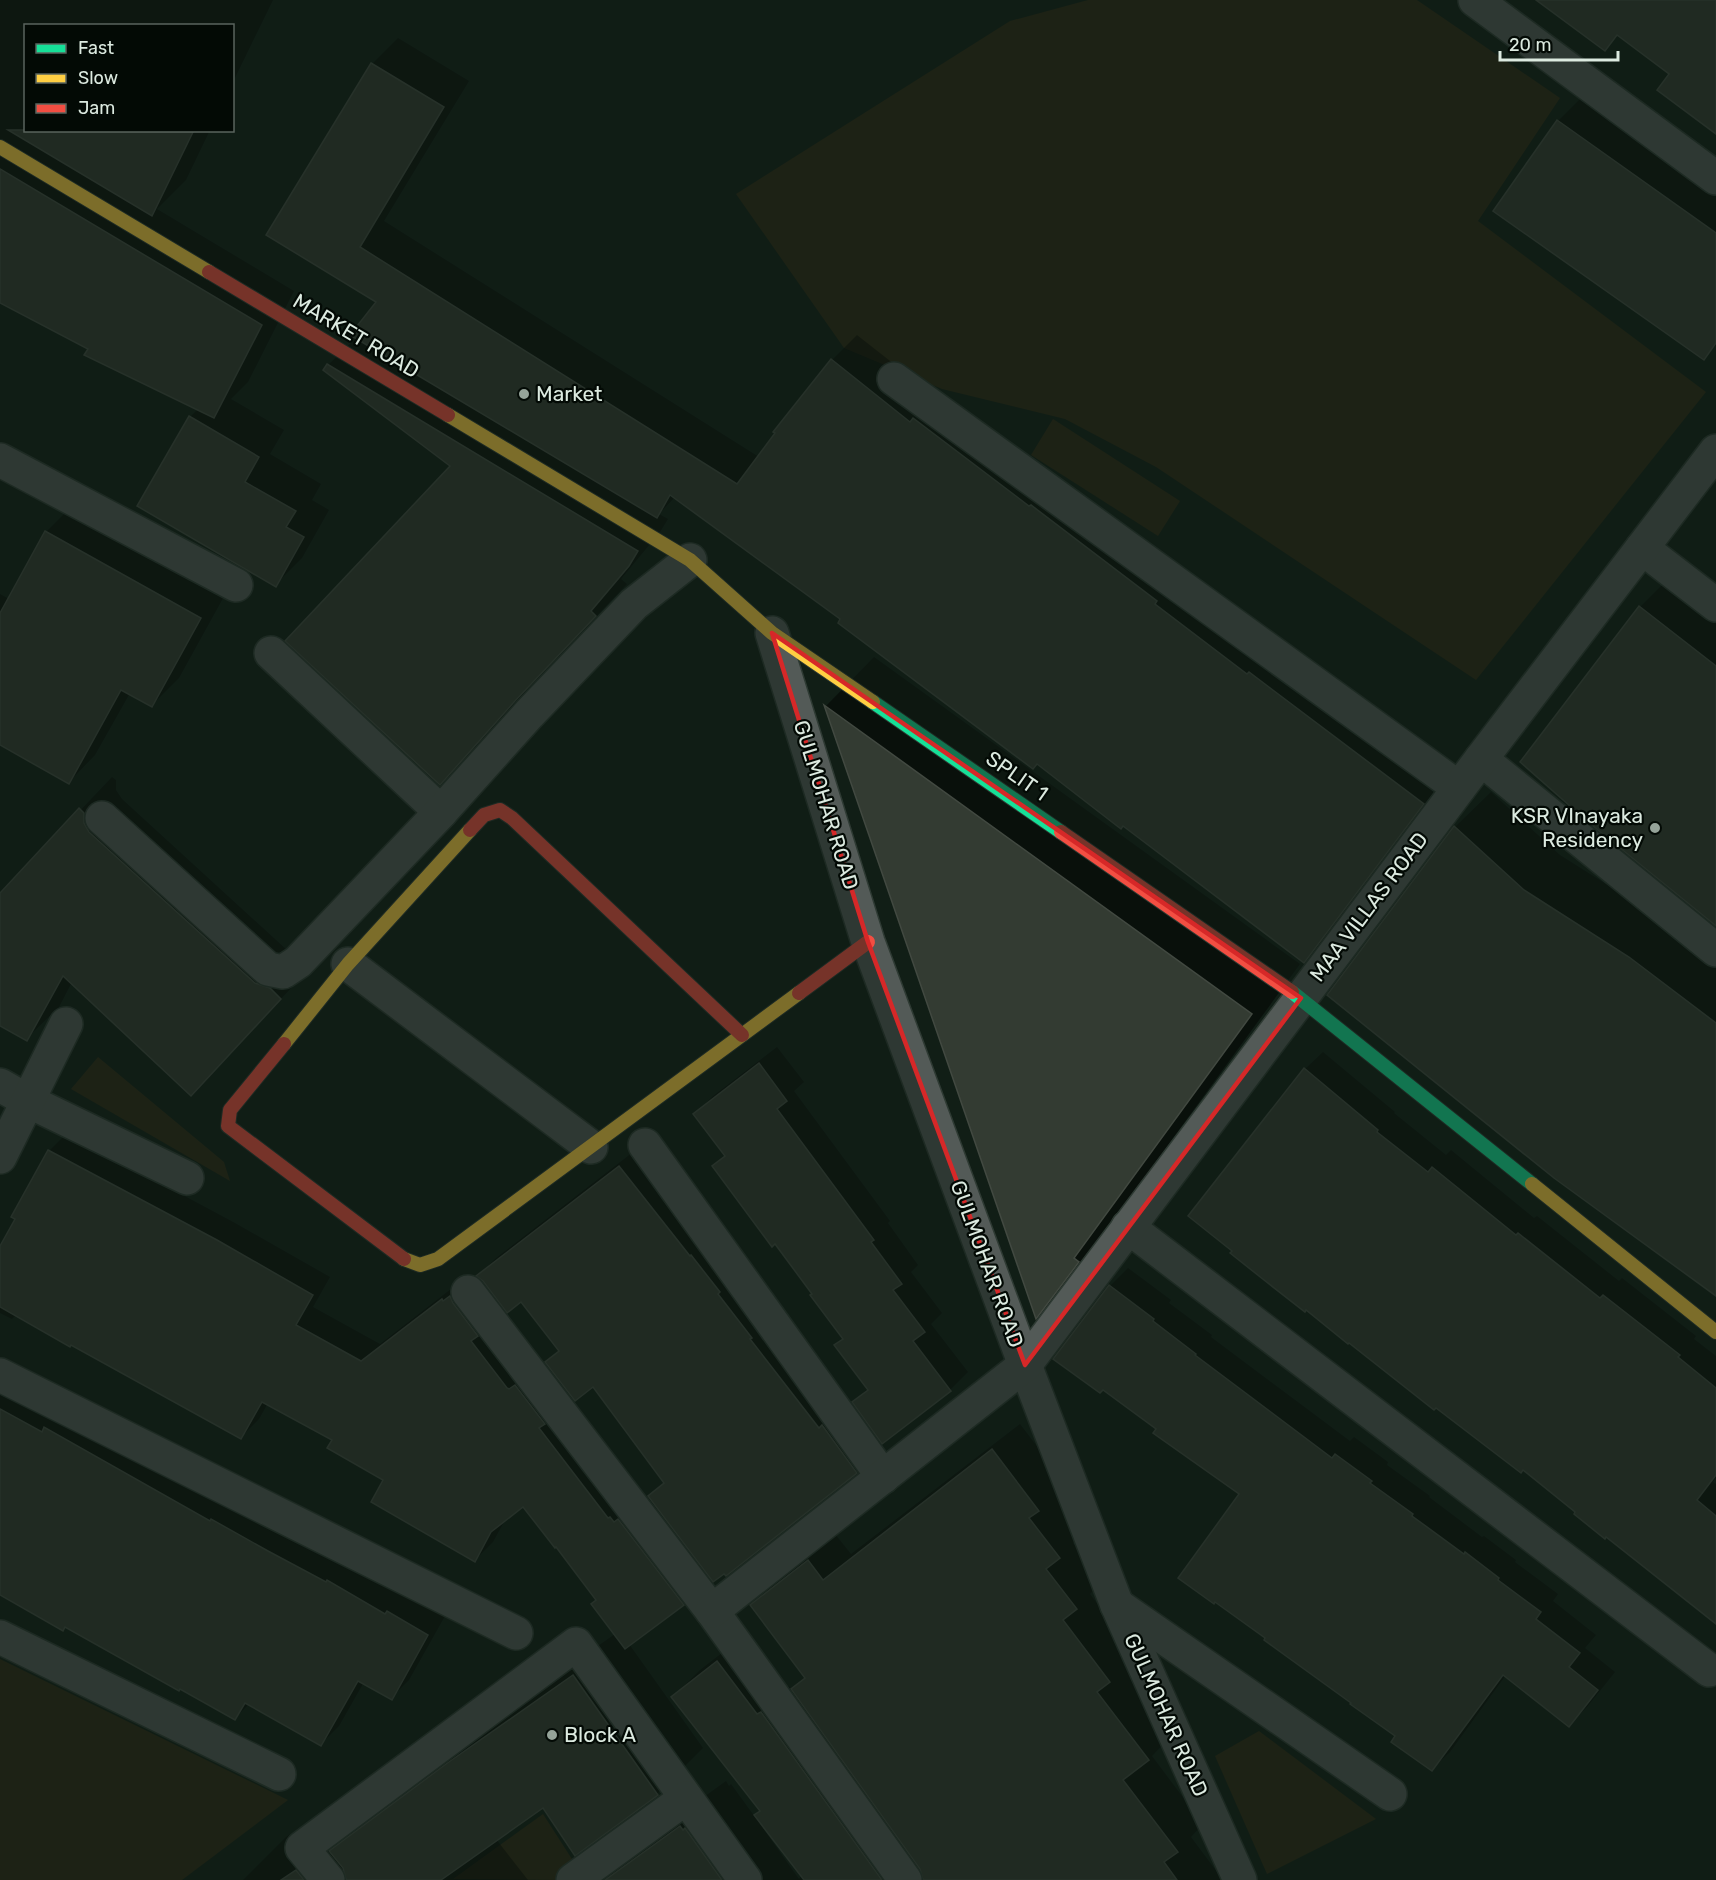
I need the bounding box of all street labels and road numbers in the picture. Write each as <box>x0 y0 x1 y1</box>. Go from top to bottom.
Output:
street label: MARKET ROAD <box>289 288 424 383</box>
street label: GULMOHAR ROAD <box>789 717 864 893</box>
street label: SPLIT 1 <box>981 745 1053 806</box>
street label: MAA VILLAS ROAD <box>1304 827 1433 986</box>
street label: GULMOHAR ROAD <box>946 1177 1029 1351</box>
street label: GULMOHAR ROAD <box>1119 1629 1214 1800</box>

